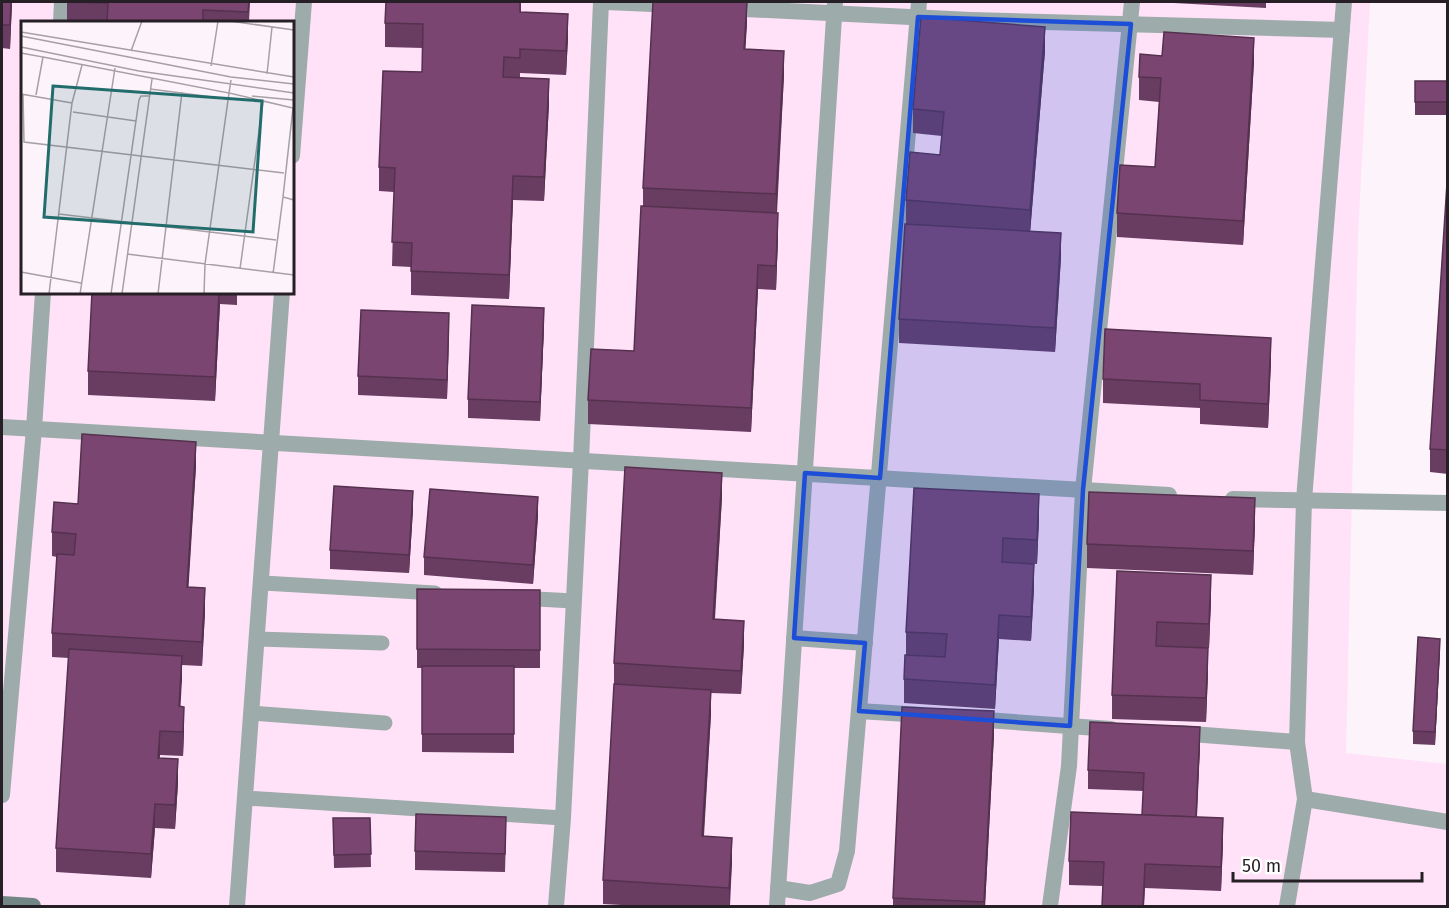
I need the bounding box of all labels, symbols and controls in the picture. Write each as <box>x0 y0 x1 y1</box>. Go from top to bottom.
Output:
inset map <box>21 21 294 294</box>
scale bar <box>1233 845 1422 883</box>
text: 50 m <box>1242 855 1281 877</box>

